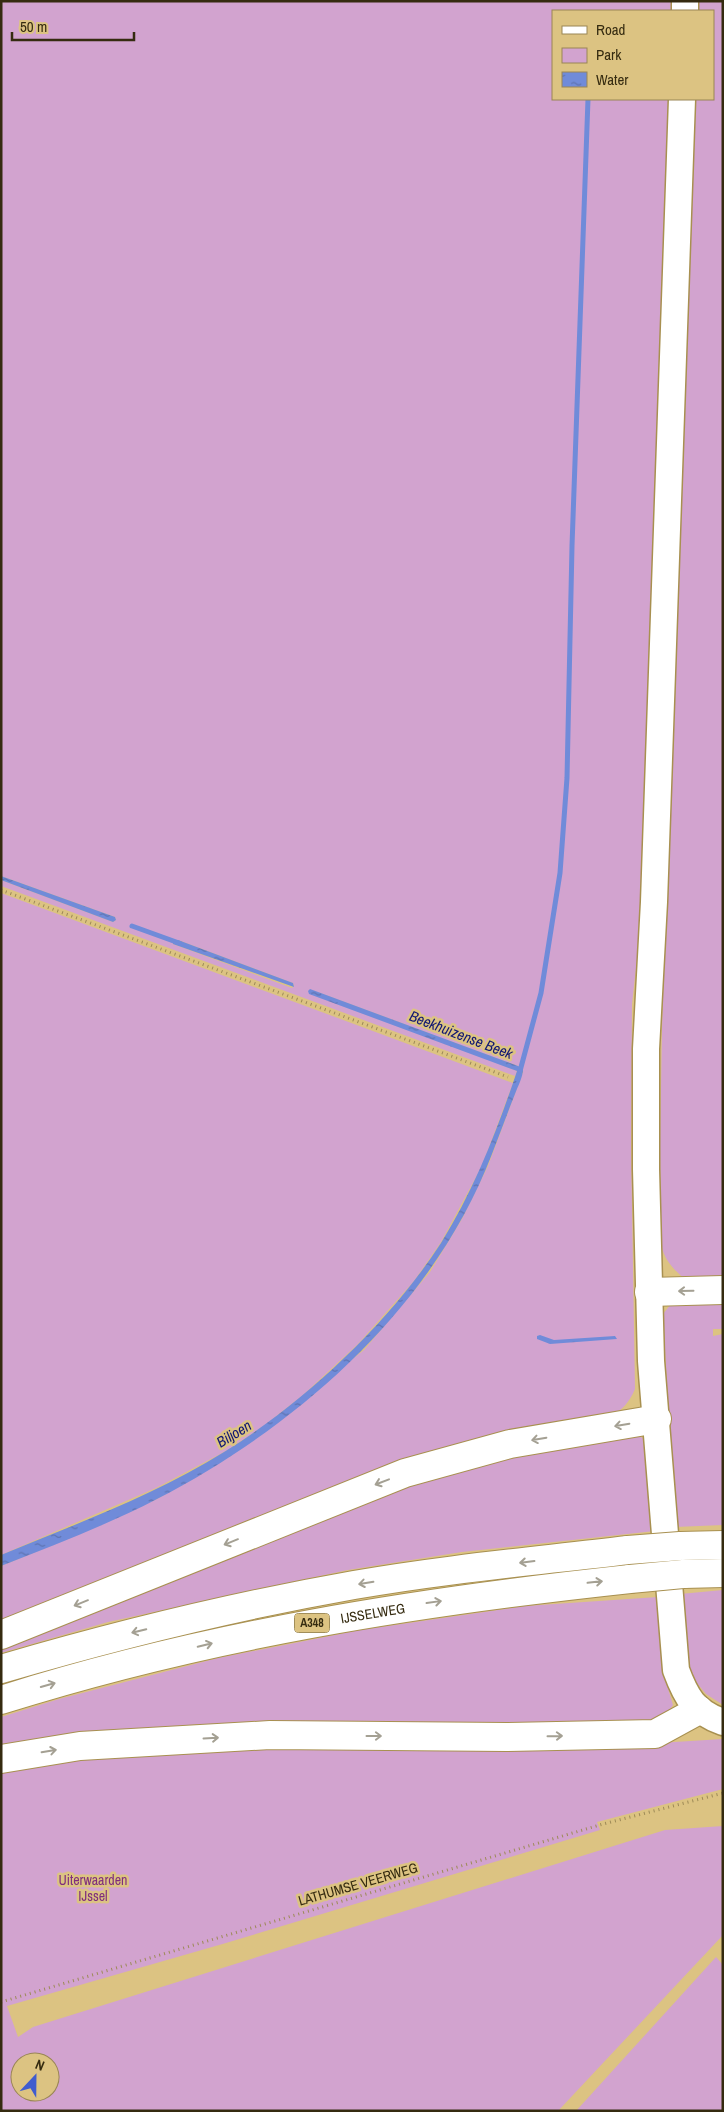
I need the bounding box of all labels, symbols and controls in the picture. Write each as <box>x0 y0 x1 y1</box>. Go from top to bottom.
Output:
scale bar <box>12 10 135 42</box>
legend <box>552 10 714 100</box>
text: 50 m <box>20 16 47 37</box>
text: Road <box>596 19 625 40</box>
text: Park <box>596 44 622 65</box>
text: Water <box>596 69 628 90</box>
water label: Beekhuizense Beek <box>406 1005 517 1064</box>
one-way arrow <box>678 1286 694 1296</box>
water label: Biljoen <box>212 1415 255 1452</box>
one-way arrow <box>614 1420 630 1430</box>
one-way arrow <box>531 1435 547 1445</box>
one-way arrow <box>375 1477 390 1487</box>
one-way arrow <box>224 1538 239 1547</box>
one-way arrow <box>520 1557 536 1567</box>
one-way arrow <box>587 1577 603 1587</box>
one-way arrow <box>359 1579 375 1589</box>
one-way arrow <box>425 1597 441 1607</box>
one-way arrow <box>74 1599 89 1608</box>
street label: IJSSELWEG <box>339 1599 406 1628</box>
road number: A348 <box>294 1614 330 1632</box>
one-way arrow <box>131 1627 147 1637</box>
one-way arrow <box>197 1640 213 1649</box>
one-way arrow <box>39 1680 55 1689</box>
one-way arrow <box>365 1731 381 1741</box>
one-way arrow <box>546 1731 562 1741</box>
one-way arrow <box>203 1734 219 1743</box>
one-way arrow <box>41 1746 57 1756</box>
street label: LATHUMSE VEERWEG <box>296 1858 420 1910</box>
park label: Uiterwaarden IJssel <box>59 1871 127 1905</box>
north arrow <box>10 2052 60 2102</box>
text: N <box>33 2055 47 2075</box>

